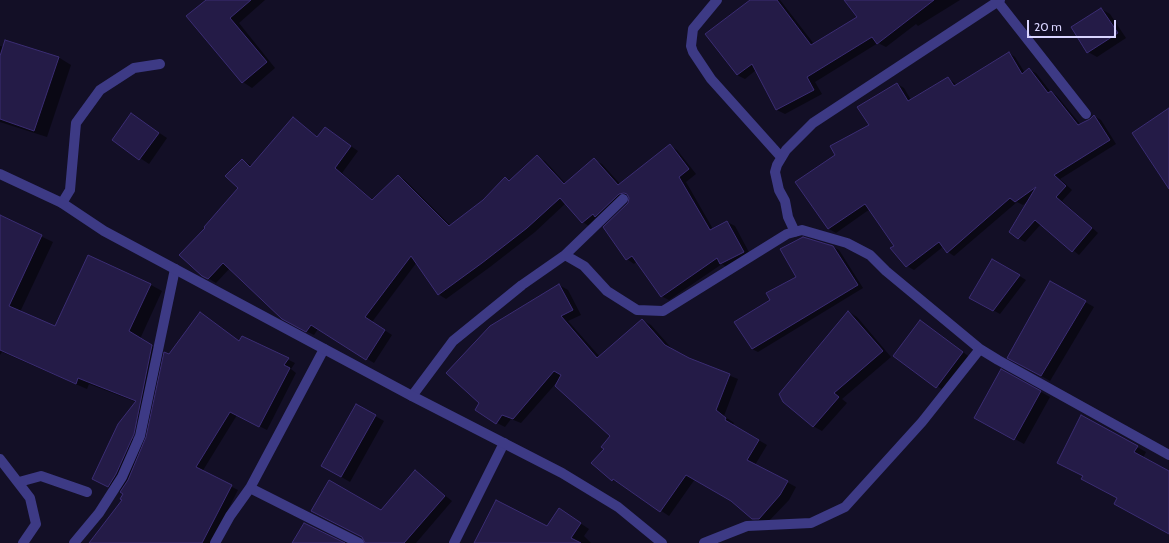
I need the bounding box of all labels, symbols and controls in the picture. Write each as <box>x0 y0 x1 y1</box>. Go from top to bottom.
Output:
scale bar <box>1029 12 1118 38</box>
text: 20 m <box>1034 19 1062 34</box>

